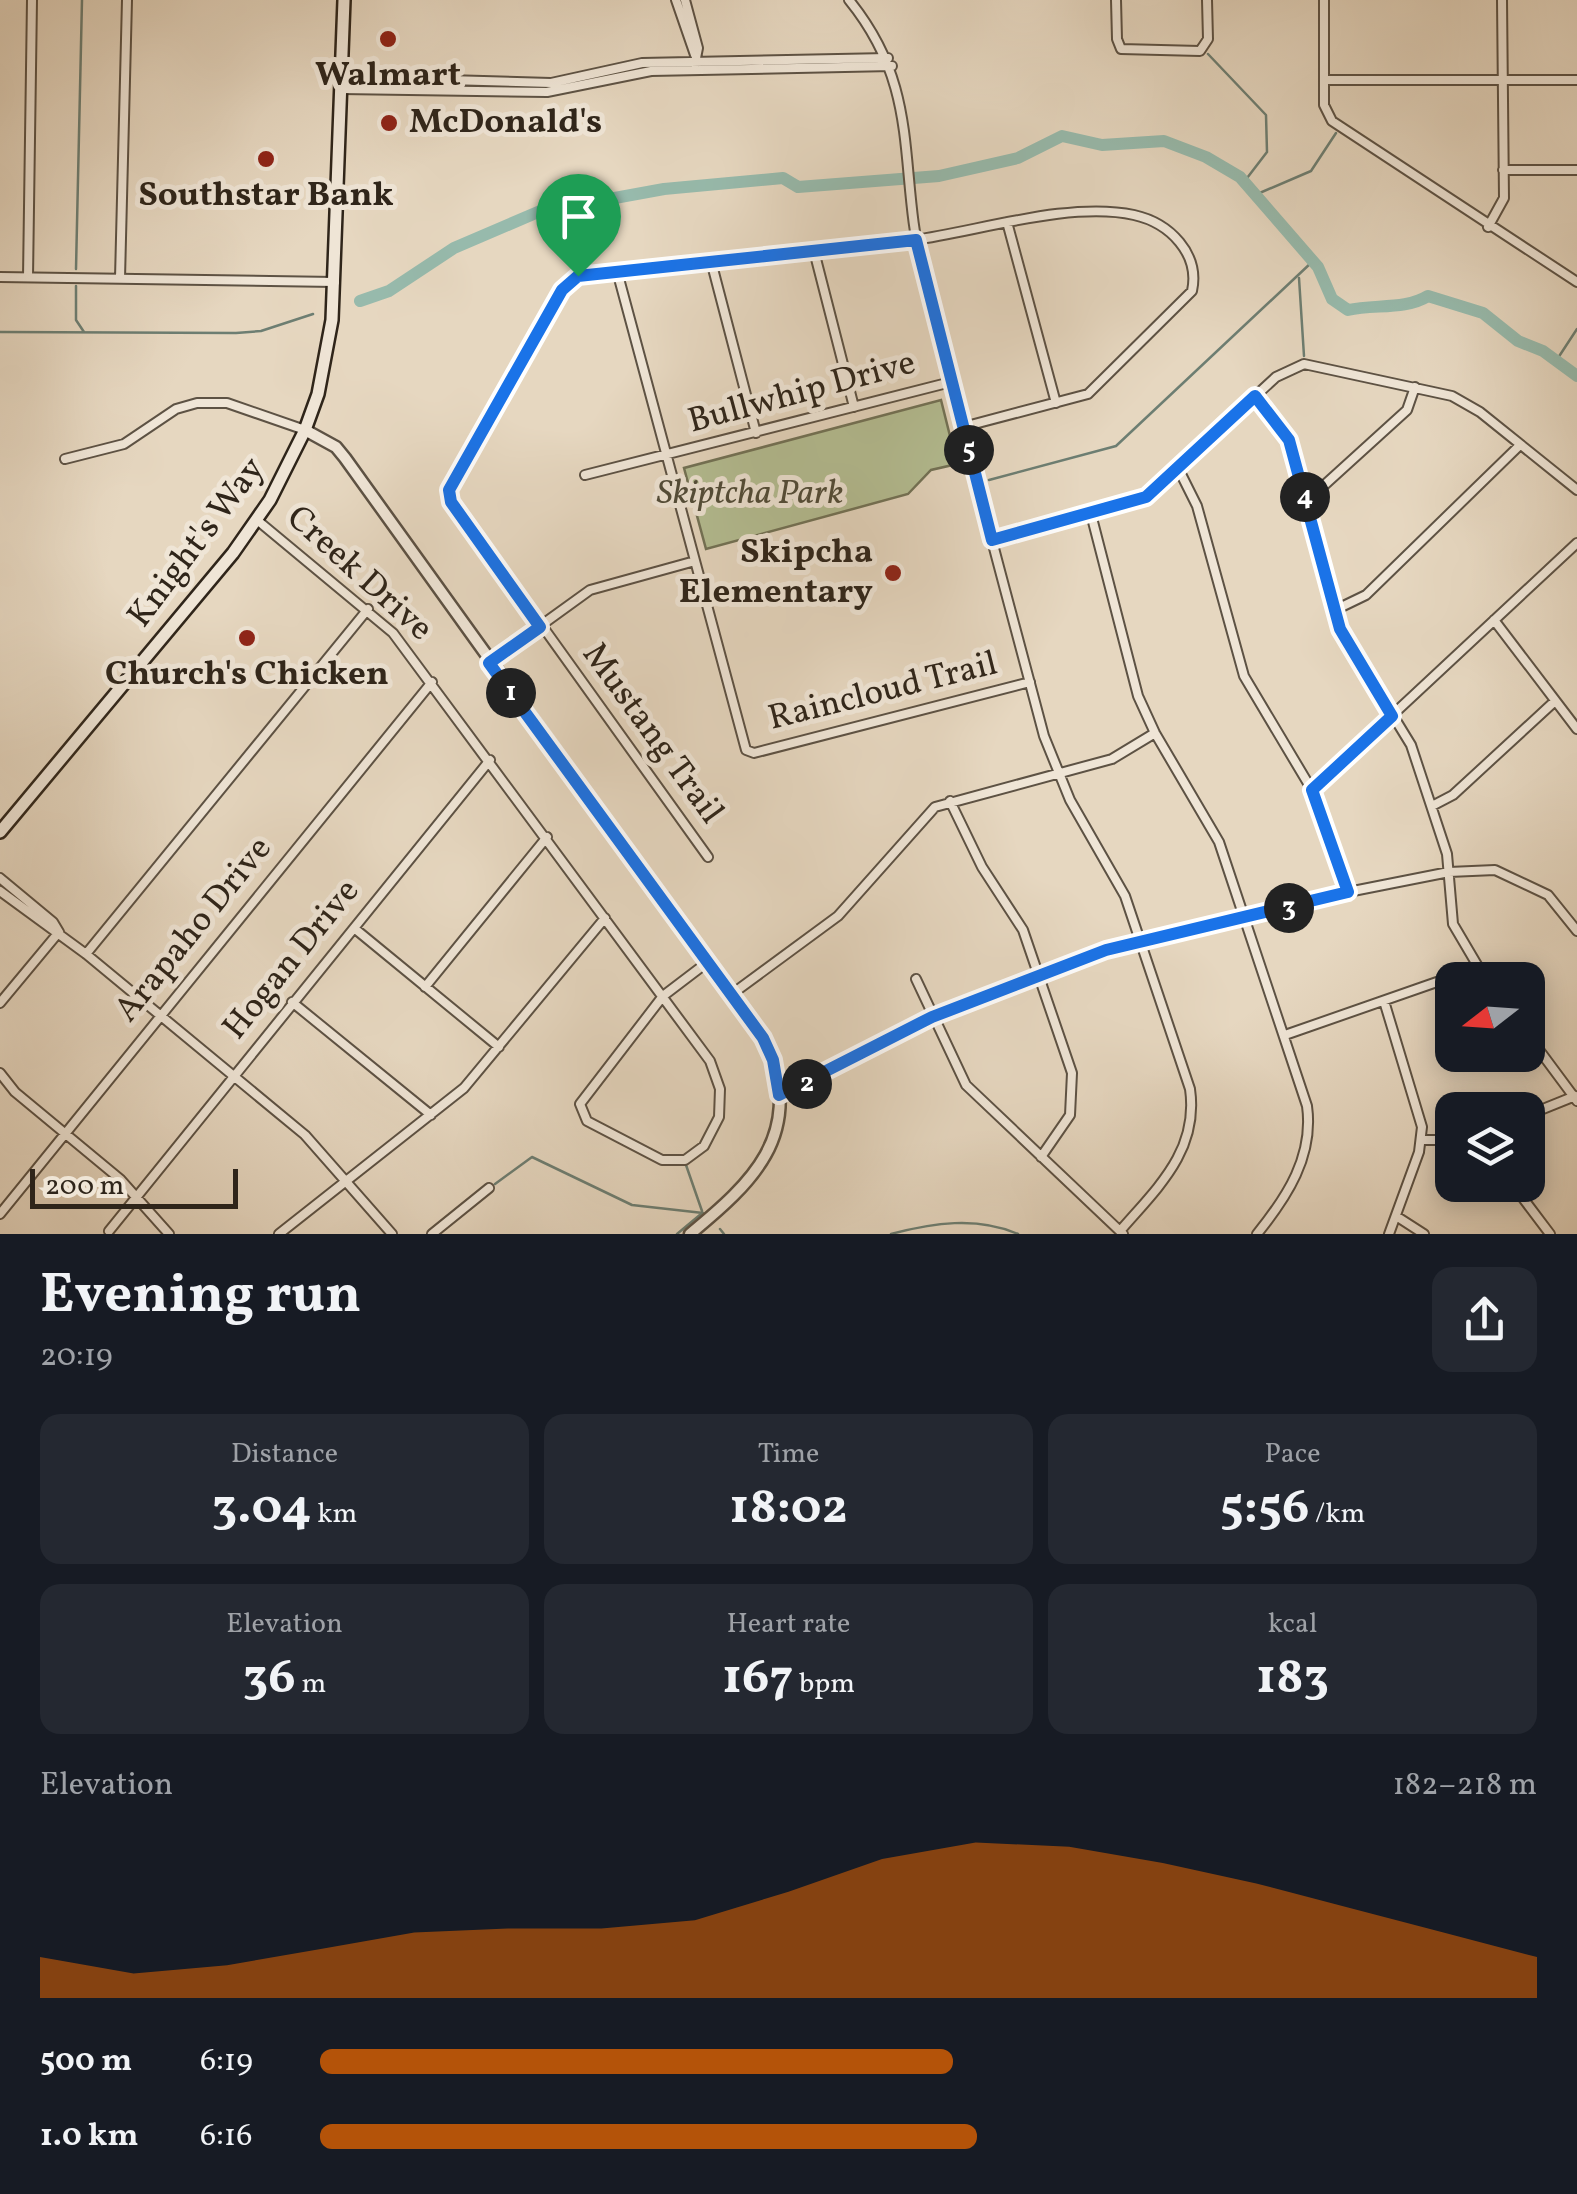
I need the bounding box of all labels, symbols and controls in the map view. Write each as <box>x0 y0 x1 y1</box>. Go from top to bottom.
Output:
marker: Walmart <box>377 28 399 50</box>
place label: Walmart <box>315 52 461 100</box>
place label: McDonald's <box>409 99 602 147</box>
marker: McDonald's <box>378 112 400 134</box>
marker: Southstar Bank <box>255 148 277 170</box>
place label: Southstar Bank <box>138 172 394 220</box>
pin <box>536 174 621 277</box>
icon: arrive <box>551 189 606 244</box>
street label: Bullwhip Drive <box>683 340 921 446</box>
pin: 5 <box>944 425 994 475</box>
text: 5 <box>962 430 976 469</box>
street label: Knight's Way <box>117 448 277 638</box>
park label: Skiptcha Park <box>657 470 843 518</box>
pin: 4 <box>1280 472 1330 522</box>
text: 4 <box>1297 477 1313 516</box>
street label: Creek Drive <box>275 495 443 653</box>
place label: Skipcha Elementary <box>679 529 873 617</box>
marker: Skipcha Elementary <box>882 562 904 584</box>
marker: Church's Chicken <box>236 627 258 649</box>
street label: Mustang Trail <box>570 634 734 834</box>
street label: Raincloud Trail <box>764 640 1002 744</box>
place label: Church's Chicken <box>105 651 389 699</box>
pin: 1 <box>486 668 536 718</box>
text: 1 <box>505 673 517 712</box>
street label: Arapaho Drive <box>104 827 284 1033</box>
street label: Hogan Drive <box>212 870 372 1050</box>
pin: 3 <box>1264 883 1314 933</box>
text: 3 <box>1282 888 1296 927</box>
north arrow <box>1435 962 1545 1072</box>
map controls <box>1435 962 1545 1202</box>
pin: 2 <box>782 1059 832 1109</box>
text: 2 <box>800 1064 814 1103</box>
button: layers <box>1435 1092 1545 1202</box>
scale bar <box>30 1164 238 1208</box>
text: 200 m <box>45 1167 124 1206</box>
text: Evening run <box>40 1259 361 1335</box>
button: share <box>1432 1267 1537 1372</box>
text: 20:19 <box>40 1335 113 1379</box>
text: Distance <box>231 1435 338 1474</box>
text: Time <box>758 1435 819 1474</box>
text: Pace <box>1264 1435 1321 1474</box>
text: 3.04 <box>212 1474 312 1544</box>
text: 18:02 <box>729 1474 848 1544</box>
text: 5:56 <box>1220 1474 1309 1544</box>
text: km <box>312 1495 357 1534</box>
text: /km <box>1309 1495 1365 1534</box>
text: Elevation <box>226 1605 343 1644</box>
text: Heart rate <box>727 1605 850 1644</box>
text: kcal <box>1268 1605 1317 1644</box>
text: 36 <box>243 1644 296 1714</box>
text: 167 <box>722 1644 793 1714</box>
text: 183 <box>1256 1644 1329 1714</box>
text: m <box>296 1665 326 1704</box>
text: bpm <box>793 1665 855 1704</box>
text: Elevation <box>40 1764 173 1808</box>
text: 182–218 m <box>1392 1764 1537 1808</box>
text: 500 m <box>40 2040 132 2084</box>
text: 6:19 <box>200 2040 253 2084</box>
text: 1.0 km <box>40 2115 138 2159</box>
text: 6:16 <box>200 2115 252 2159</box>

